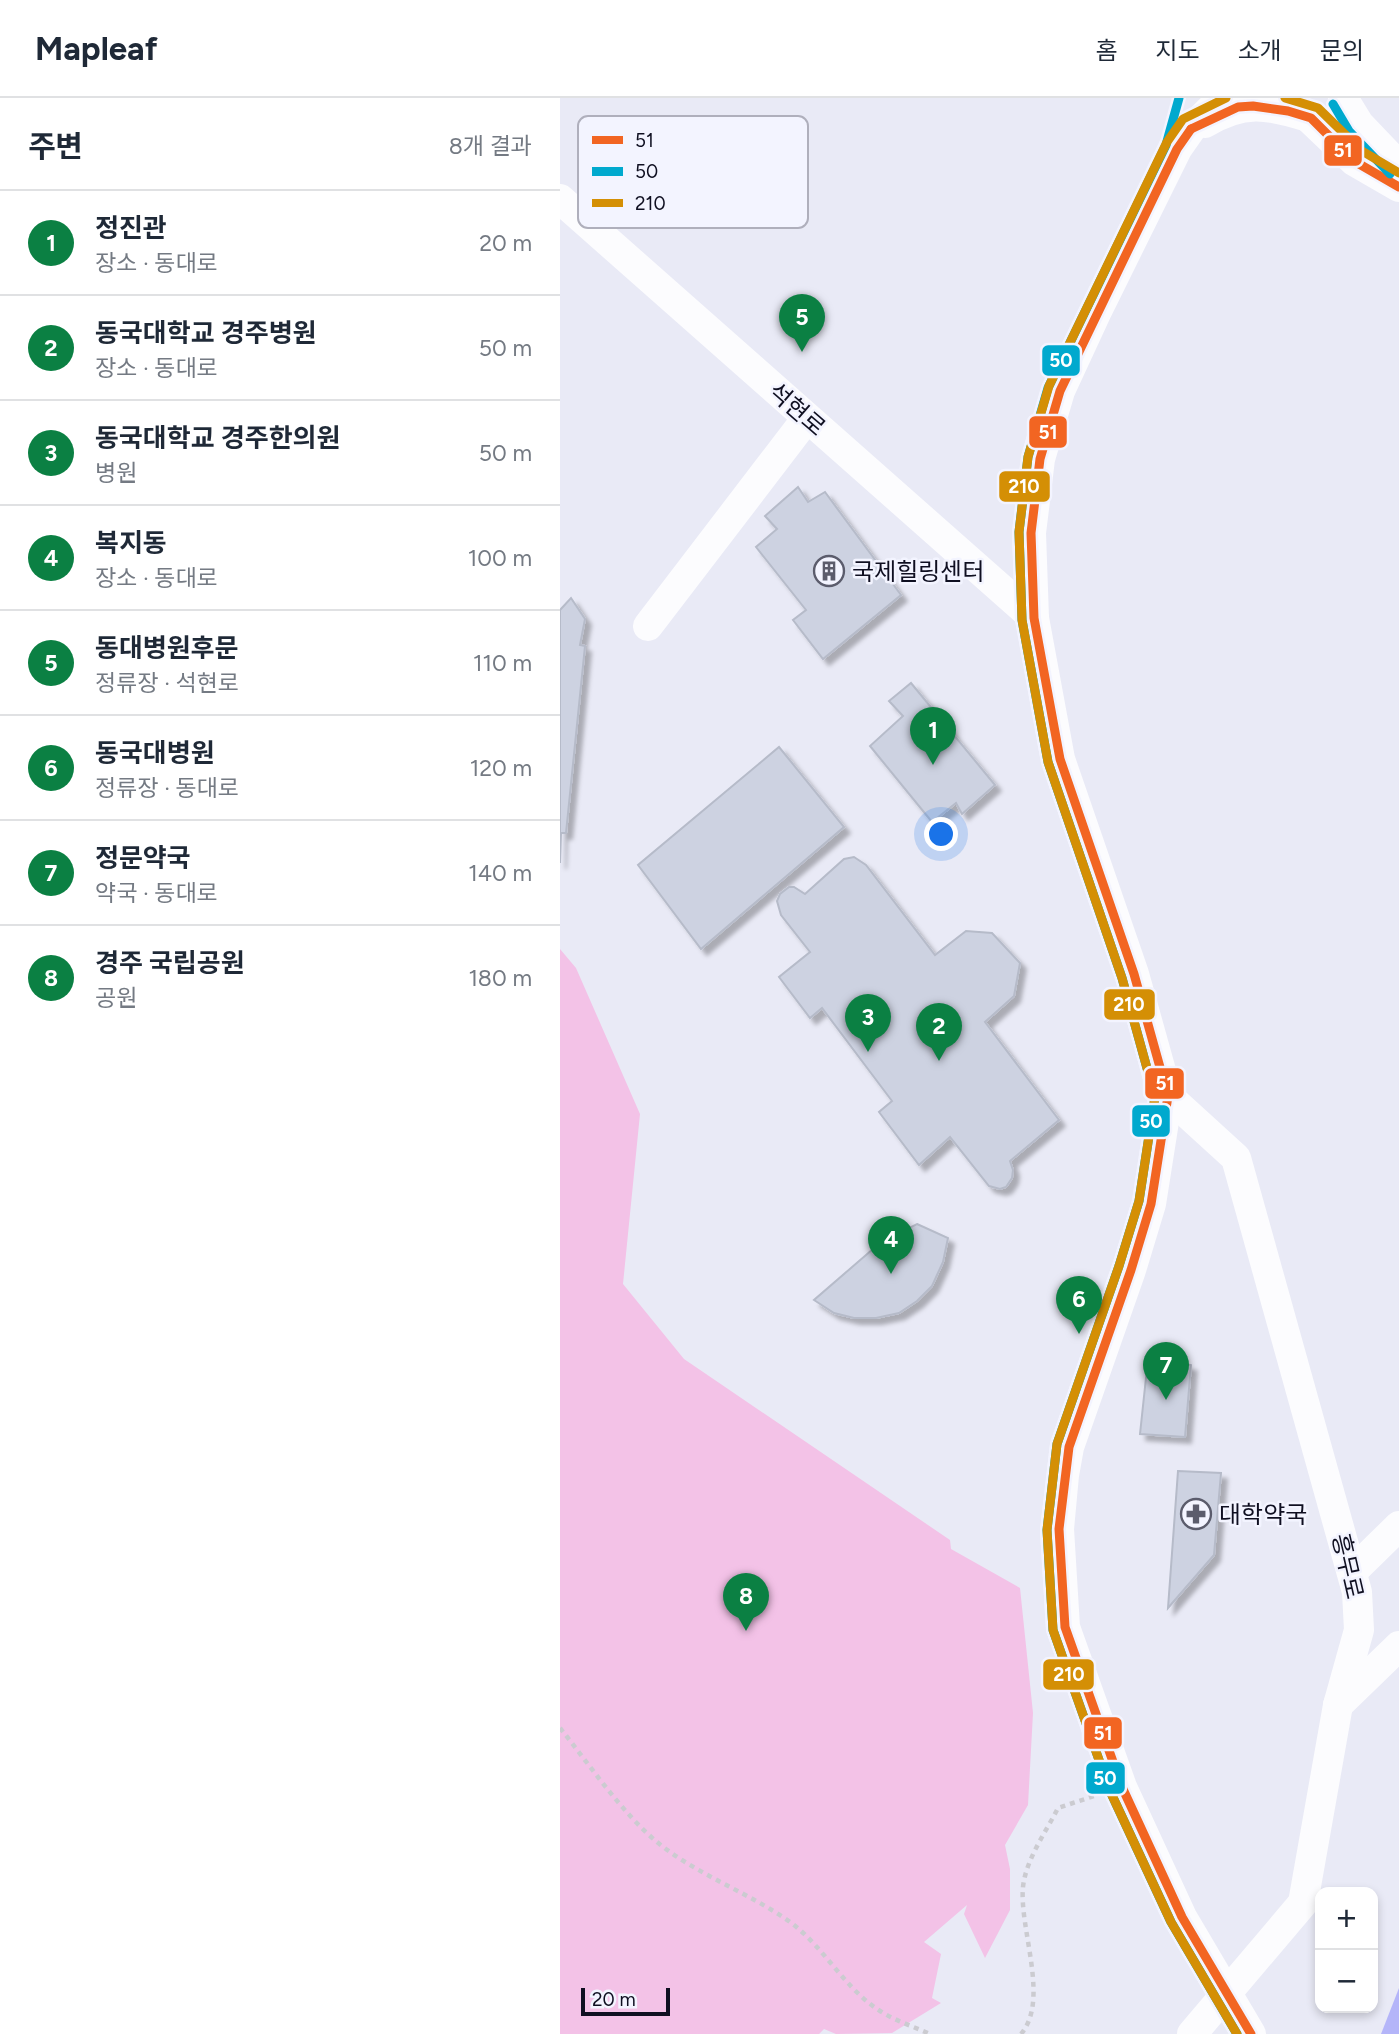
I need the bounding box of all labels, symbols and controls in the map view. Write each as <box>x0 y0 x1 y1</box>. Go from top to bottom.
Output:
text: Mapleaf <box>35 29 158 68</box>
text: 홈 <box>1095 36 1117 65</box>
text: 지도 <box>1155 36 1200 65</box>
text: 소개 <box>1238 36 1282 65</box>
text: 문의 <box>1320 36 1364 65</box>
legend <box>578 116 808 228</box>
text: 주변 <box>28 128 83 165</box>
text: 51 <box>635 129 654 152</box>
text: 8개 결과 <box>449 132 532 160</box>
line badge: 51 <box>1323 134 1363 167</box>
text: 51 <box>1333 139 1353 162</box>
text: 50 <box>635 160 658 183</box>
text: 210 <box>635 192 666 215</box>
text: 정진관 <box>95 212 167 244</box>
text: 1 <box>46 229 56 257</box>
text: 20 m <box>479 229 532 257</box>
text: 장소 · 동대로 <box>95 249 218 277</box>
pin: 5 <box>779 294 825 352</box>
text: 동국대학교 경주병원 <box>95 317 316 349</box>
text: 2 <box>44 334 58 362</box>
text: 50 m <box>479 334 532 362</box>
line badge: 50 <box>1041 344 1081 377</box>
text: 50 <box>1049 349 1073 372</box>
text: 장소 · 동대로 <box>95 354 218 382</box>
street label: 석현로 <box>762 376 832 442</box>
line badge: 51 <box>1028 415 1068 449</box>
text: 51 <box>1038 421 1058 444</box>
text: 동국대학교 경주한의원 <box>95 422 340 454</box>
text: 3 <box>45 439 57 467</box>
text: 50 m <box>479 439 532 467</box>
text: 병원 <box>95 459 137 487</box>
line badge: 210 <box>998 470 1051 503</box>
text: 210 <box>1008 475 1040 498</box>
text: 복지동 <box>95 527 167 559</box>
text: 4 <box>44 544 58 572</box>
text: 100 m <box>468 544 532 572</box>
building icon: 국제힐링센터 <box>812 554 846 588</box>
place label: 국제힐링센터 <box>852 557 984 586</box>
text: 장소 · 동대로 <box>95 564 218 592</box>
text: 동대병원후문 <box>95 632 239 664</box>
text: 5 <box>44 649 58 677</box>
text: 110 m <box>473 649 532 677</box>
text: 정류장 · 석현로 <box>95 669 239 697</box>
pin: 1 <box>910 707 956 765</box>
text: 동국대병원 <box>95 737 215 769</box>
text: 6 <box>44 754 58 782</box>
text: 120 m <box>470 754 532 782</box>
text: 정류장 · 동대로 <box>95 774 239 802</box>
your location <box>924 817 958 851</box>
text: 정문약국 <box>95 842 191 874</box>
text: 7 <box>45 859 57 887</box>
text: 140 m <box>468 859 532 887</box>
text: 약국 · 동대로 <box>95 879 218 907</box>
text: 경주 국립공원 <box>95 947 245 979</box>
text: 8 <box>44 964 58 992</box>
text: 180 m <box>468 964 532 992</box>
text: 공원 <box>95 984 137 1012</box>
line badge: 210 <box>1103 988 1156 1021</box>
text: 210 <box>1113 993 1145 1016</box>
pin: 3 <box>845 994 891 1052</box>
pin: 2 <box>916 1003 962 1061</box>
line badge: 51 <box>1144 1067 1185 1100</box>
text: 51 <box>1155 1072 1175 1095</box>
line badge: 50 <box>1131 1104 1171 1138</box>
text: 50 <box>1139 1110 1163 1133</box>
pin: 4 <box>868 1216 914 1274</box>
pin: 6 <box>1056 1276 1102 1334</box>
pin: 7 <box>1143 1342 1189 1400</box>
pharmacy icon: 대학약국 <box>1179 1497 1213 1531</box>
place label: 대학약국 <box>1219 1500 1307 1529</box>
street label: 흥무로 <box>1326 1530 1370 1602</box>
pin: 8 <box>723 1573 769 1631</box>
line badge: 210 <box>1042 1658 1095 1691</box>
text: 210 <box>1053 1663 1085 1686</box>
line badge: 51 <box>1083 1716 1123 1750</box>
text: 51 <box>1093 1722 1113 1745</box>
line badge: 50 <box>1085 1761 1126 1795</box>
text: 50 <box>1093 1767 1117 1790</box>
map controls <box>1315 1887 1378 2013</box>
button: + <box>1315 1887 1378 1950</box>
button: − <box>1315 1950 1378 2013</box>
scale bar <box>581 1985 670 2017</box>
text: 20 m <box>592 1988 636 2011</box>

